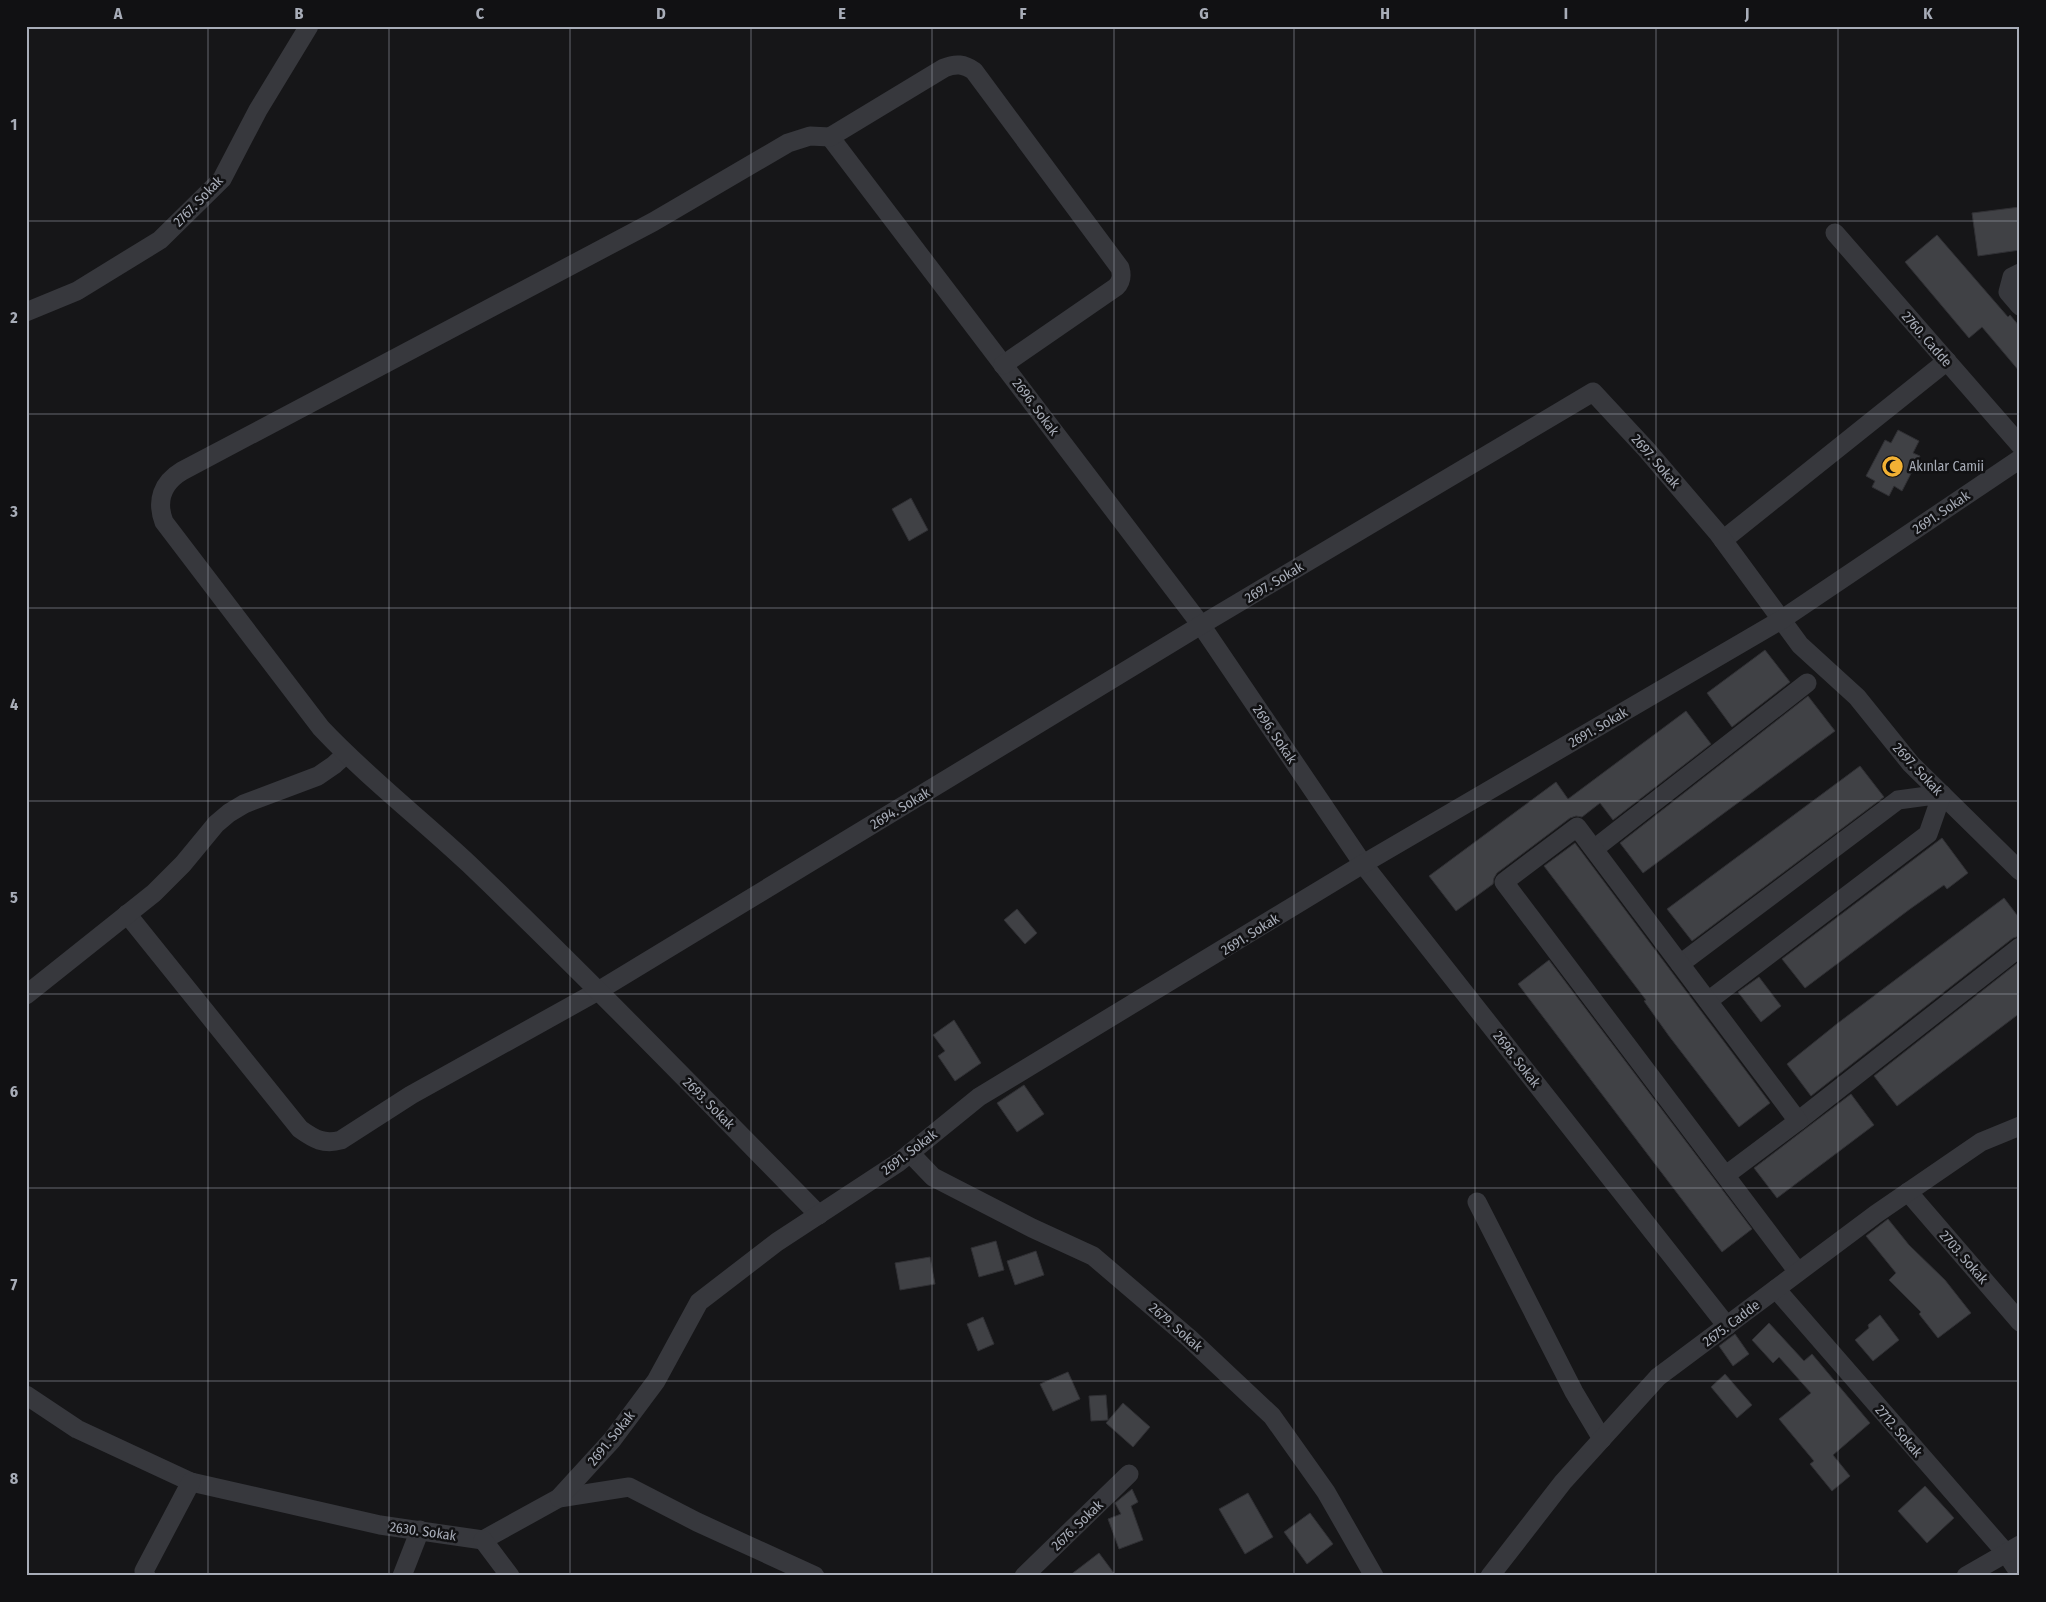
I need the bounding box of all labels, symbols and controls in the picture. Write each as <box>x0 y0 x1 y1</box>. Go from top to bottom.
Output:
text: A <box>113 4 123 23</box>
text: B <box>295 4 304 23</box>
text: C <box>476 4 485 23</box>
text: D <box>656 4 666 23</box>
text: E <box>838 4 846 23</box>
text: F <box>1019 4 1027 23</box>
text: G <box>1199 4 1209 23</box>
text: H <box>1380 4 1390 23</box>
text: I <box>1564 4 1568 23</box>
text: J <box>1744 4 1749 23</box>
text: K <box>1923 4 1933 23</box>
text: 1 <box>11 115 17 134</box>
street label: 2767. Sokak <box>170 172 227 230</box>
text: 2 <box>9 308 18 327</box>
street label: 2760. Cadde <box>1898 308 1955 371</box>
street label: 2696. Sokak <box>1009 375 1063 440</box>
street label: 2697. Sokak <box>1628 431 1684 492</box>
mosque icon: Akınlar Camii <box>1881 454 1905 478</box>
place label: Akınlar Camii <box>1909 458 1984 475</box>
street label: 2691. Sokak <box>1909 487 1973 538</box>
text: 3 <box>9 502 18 521</box>
street label: 2697. Sokak <box>1242 558 1307 607</box>
text: 4 <box>10 695 18 714</box>
street label: 2696. Sokak <box>1249 702 1301 767</box>
street label: 2691. Sokak <box>1566 704 1631 751</box>
street label: 2697. Sokak <box>1889 740 1947 799</box>
street label: 2694. Sokak <box>867 784 934 833</box>
text: 5 <box>10 888 18 907</box>
street label: 2691. Sokak <box>1218 910 1283 959</box>
street label: 2696. Sokak <box>1489 1028 1544 1091</box>
street label: 2693. Sokak <box>679 1074 738 1133</box>
text: 6 <box>10 1082 18 1101</box>
street label: 2691. Sokak <box>878 1126 941 1179</box>
street label: 2703. Sokak <box>1936 1227 1992 1288</box>
text: 7 <box>11 1275 18 1294</box>
street label: 2675. Cadde <box>1700 1296 1763 1350</box>
street label: 2679. Sokak <box>1145 1300 1206 1356</box>
street label: 2712. Sokak <box>1871 1402 1926 1461</box>
street label: 2691. Sokak <box>584 1407 639 1469</box>
text: 8 <box>10 1469 19 1488</box>
street label: 2676. Sokak <box>1048 1496 1107 1554</box>
street label: 2630. Sokak <box>389 1518 458 1545</box>

